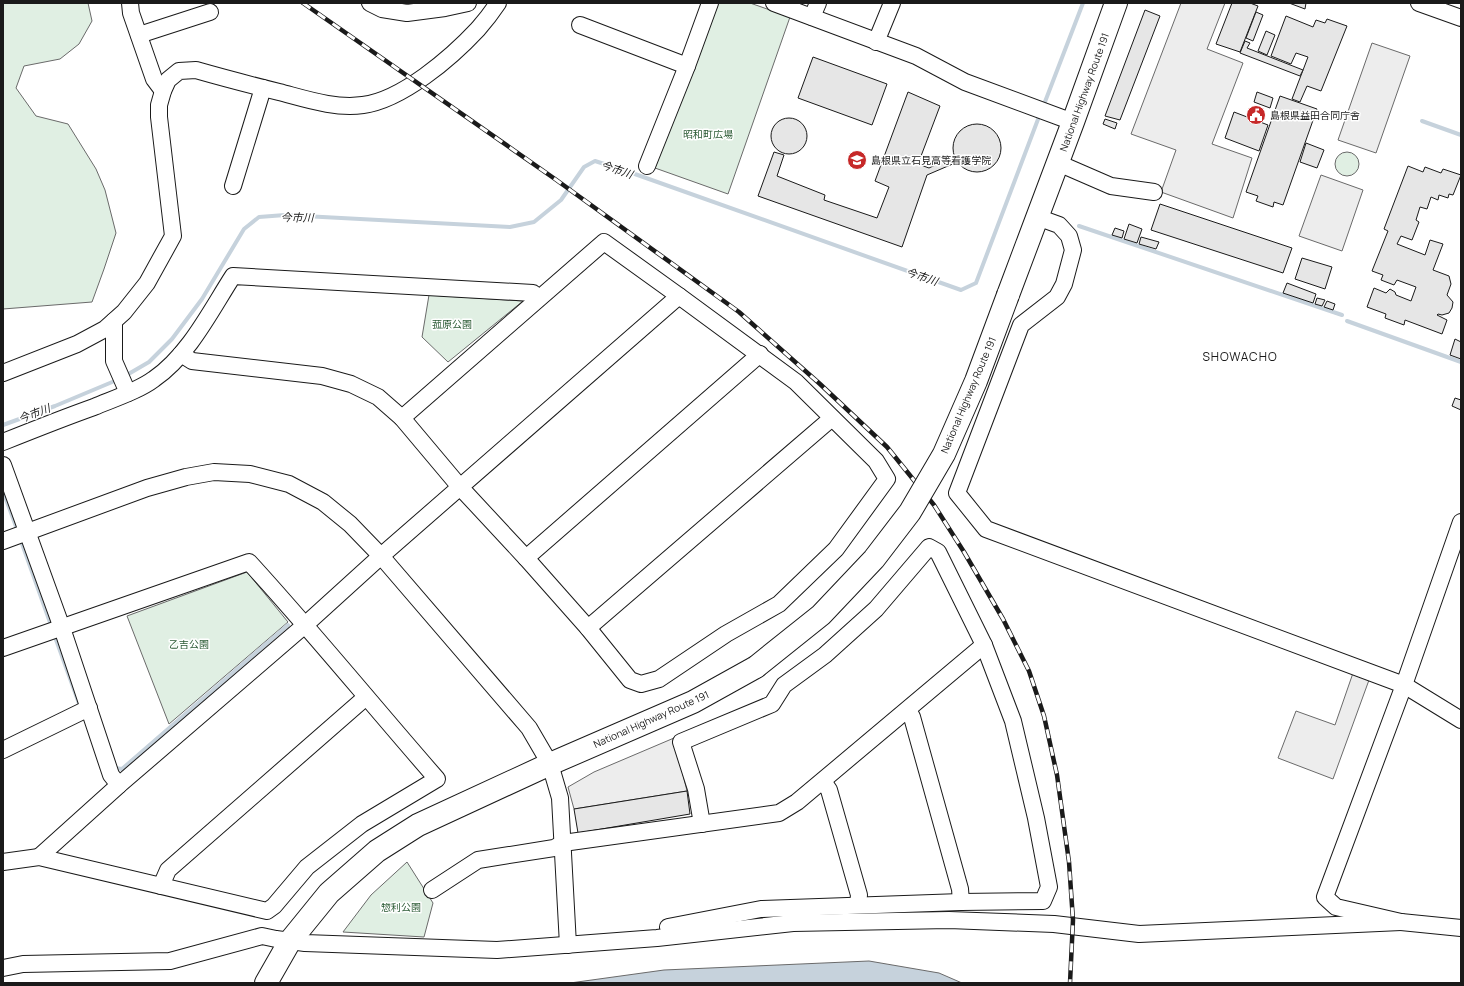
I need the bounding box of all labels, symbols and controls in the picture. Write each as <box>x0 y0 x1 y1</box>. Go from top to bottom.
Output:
street label: National Highway Route 191 <box>1056 31 1112 153</box>
public building icon: 島根県益田合同庁舎 <box>1245 104 1267 126</box>
place label: 島根県益田合同庁舎 <box>1270 108 1360 122</box>
park label: 昭和町広場 <box>683 127 733 141</box>
school or university icon: 島根県立石見高等看護学院 <box>846 149 868 171</box>
place label: 島根県立石見高等看護学院 <box>871 153 991 167</box>
water label: 今市川 <box>599 157 636 182</box>
water label: 今市川 <box>280 209 315 225</box>
water label: 今市川 <box>904 264 941 289</box>
park label: 菰原公園 <box>432 317 472 331</box>
street label: National Highway Route 191 <box>937 335 999 455</box>
district label: SHOWACHO <box>1202 348 1278 365</box>
water label: 今市川 <box>16 400 53 426</box>
park label: 乙吉公園 <box>169 637 209 651</box>
street label: National Highway Route 191 <box>591 687 711 751</box>
park label: 惣利公園 <box>381 900 421 914</box>

